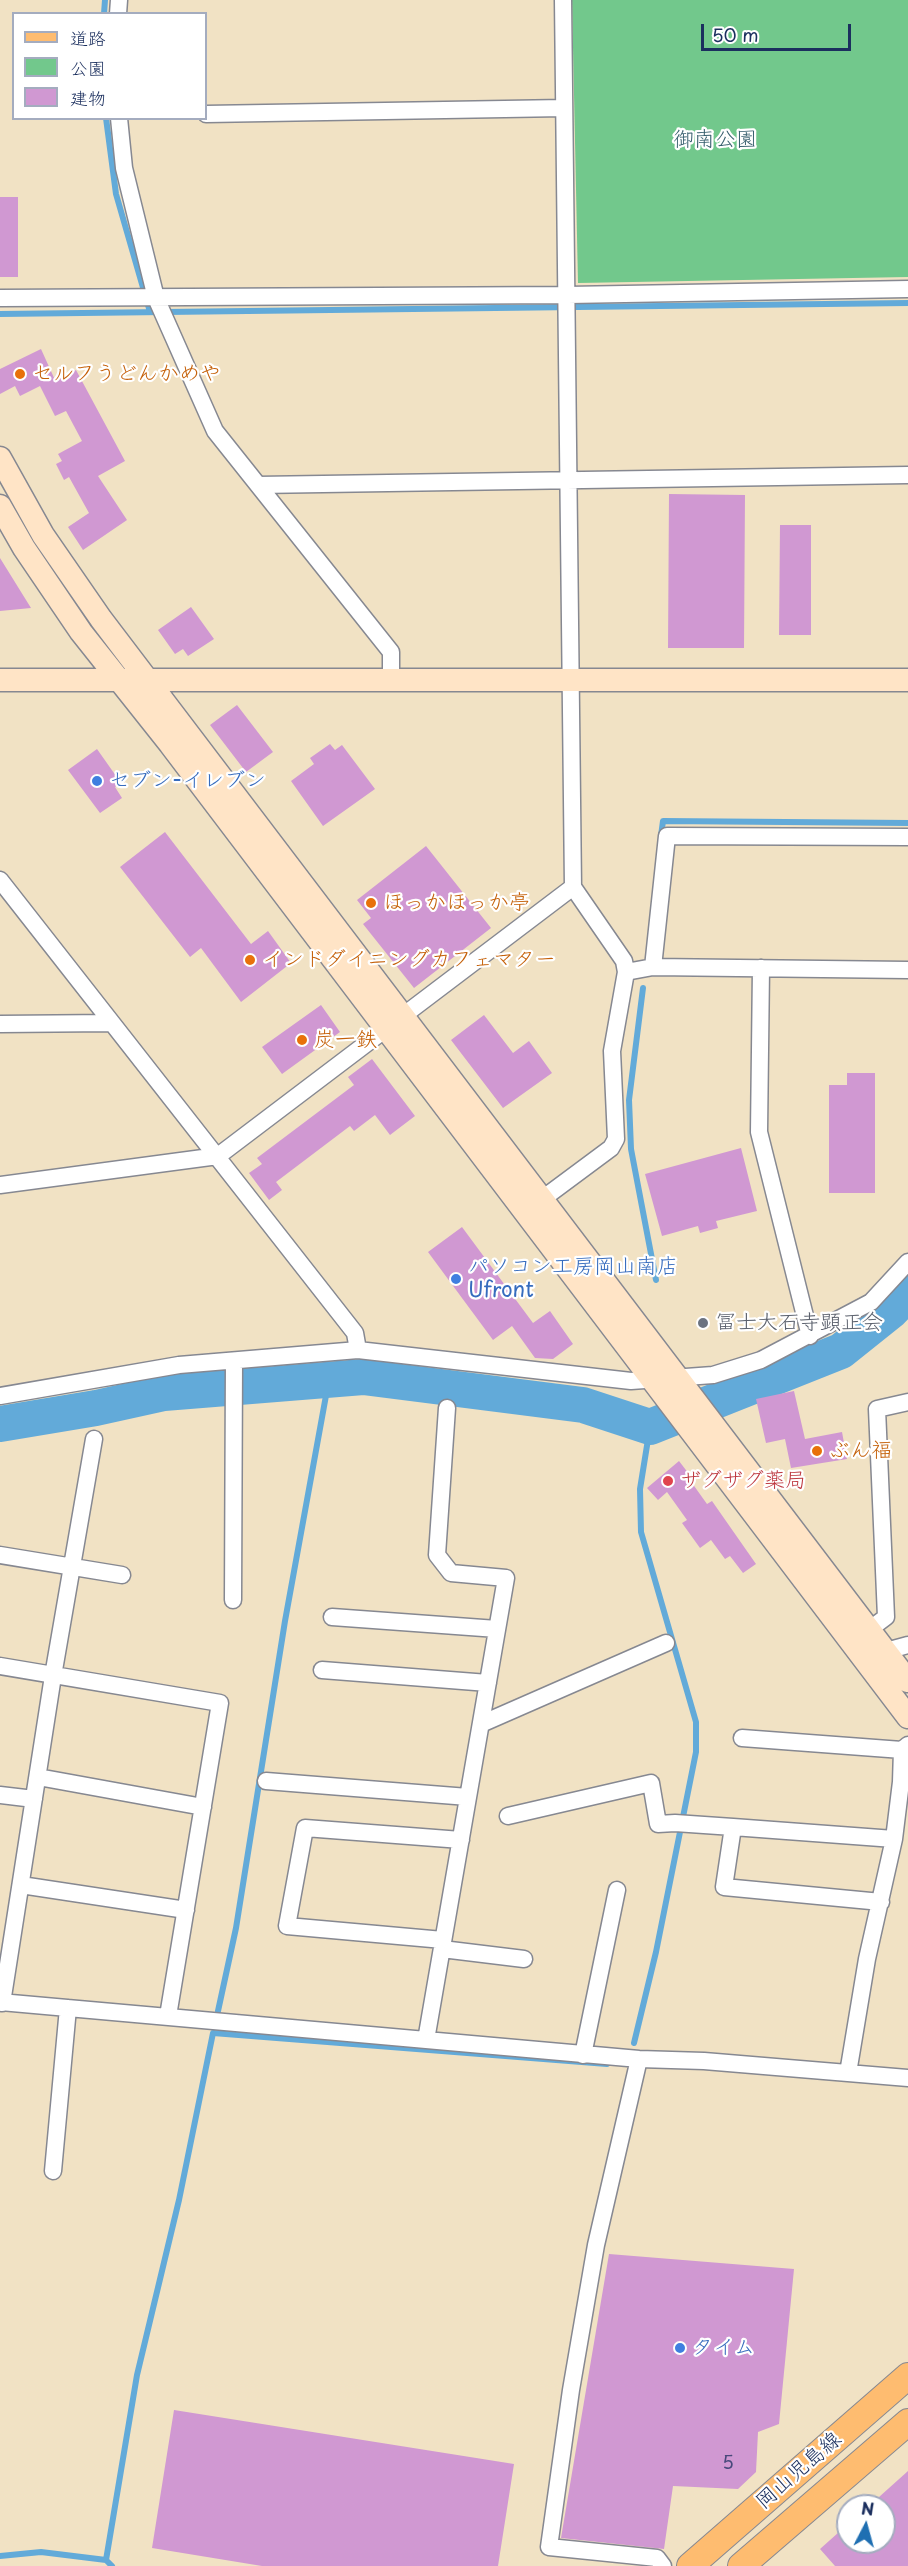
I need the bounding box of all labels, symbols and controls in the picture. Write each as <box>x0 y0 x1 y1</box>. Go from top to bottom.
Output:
legend <box>12 12 207 120</box>
scale bar <box>704 12 854 50</box>
text: 50 m <box>712 21 759 48</box>
text: 道路 <box>70 24 106 51</box>
text: 公園 <box>70 54 106 81</box>
text: 建物 <box>70 84 106 111</box>
park label: 御南公園 <box>673 127 757 153</box>
place label: セルフうどんかめや <box>32 361 221 387</box>
marker: セルフうどんかめや <box>13 367 27 381</box>
place label: セブン-イレブン <box>109 768 266 794</box>
marker: セブン-イレブン <box>90 774 104 788</box>
place label: ほっかほっか亭 <box>383 890 530 916</box>
marker: ほっかほっか亭 <box>364 896 378 910</box>
place label: インドダイニングカフェマター <box>262 947 556 973</box>
marker: インドダイニングカフェマター <box>243 953 257 967</box>
place label: 炭一鉄 <box>314 1027 377 1053</box>
marker: 炭一鉄 <box>295 1033 309 1047</box>
place label: パソコン工房岡山南店 Ufront <box>468 1254 678 1304</box>
marker: パソコン工房岡山南店 Ufront <box>449 1272 463 1286</box>
place label: 冨士大石寺顕正会 <box>715 1310 883 1336</box>
marker: 冨士大石寺顕正会 <box>696 1316 710 1330</box>
place label: ぶん福 <box>829 1438 892 1464</box>
marker: ぶん福 <box>810 1444 824 1458</box>
place label: ザグザグ薬局 <box>680 1468 806 1494</box>
marker: ザグザグ薬局 <box>661 1474 675 1488</box>
place label: タイム <box>692 2335 755 2361</box>
marker: タイム <box>673 2341 687 2355</box>
street label: 岡山児島線 <box>751 2427 847 2515</box>
house number: 5 <box>722 2453 734 2475</box>
north arrow <box>836 2494 896 2554</box>
text: N <box>860 2495 875 2521</box>

